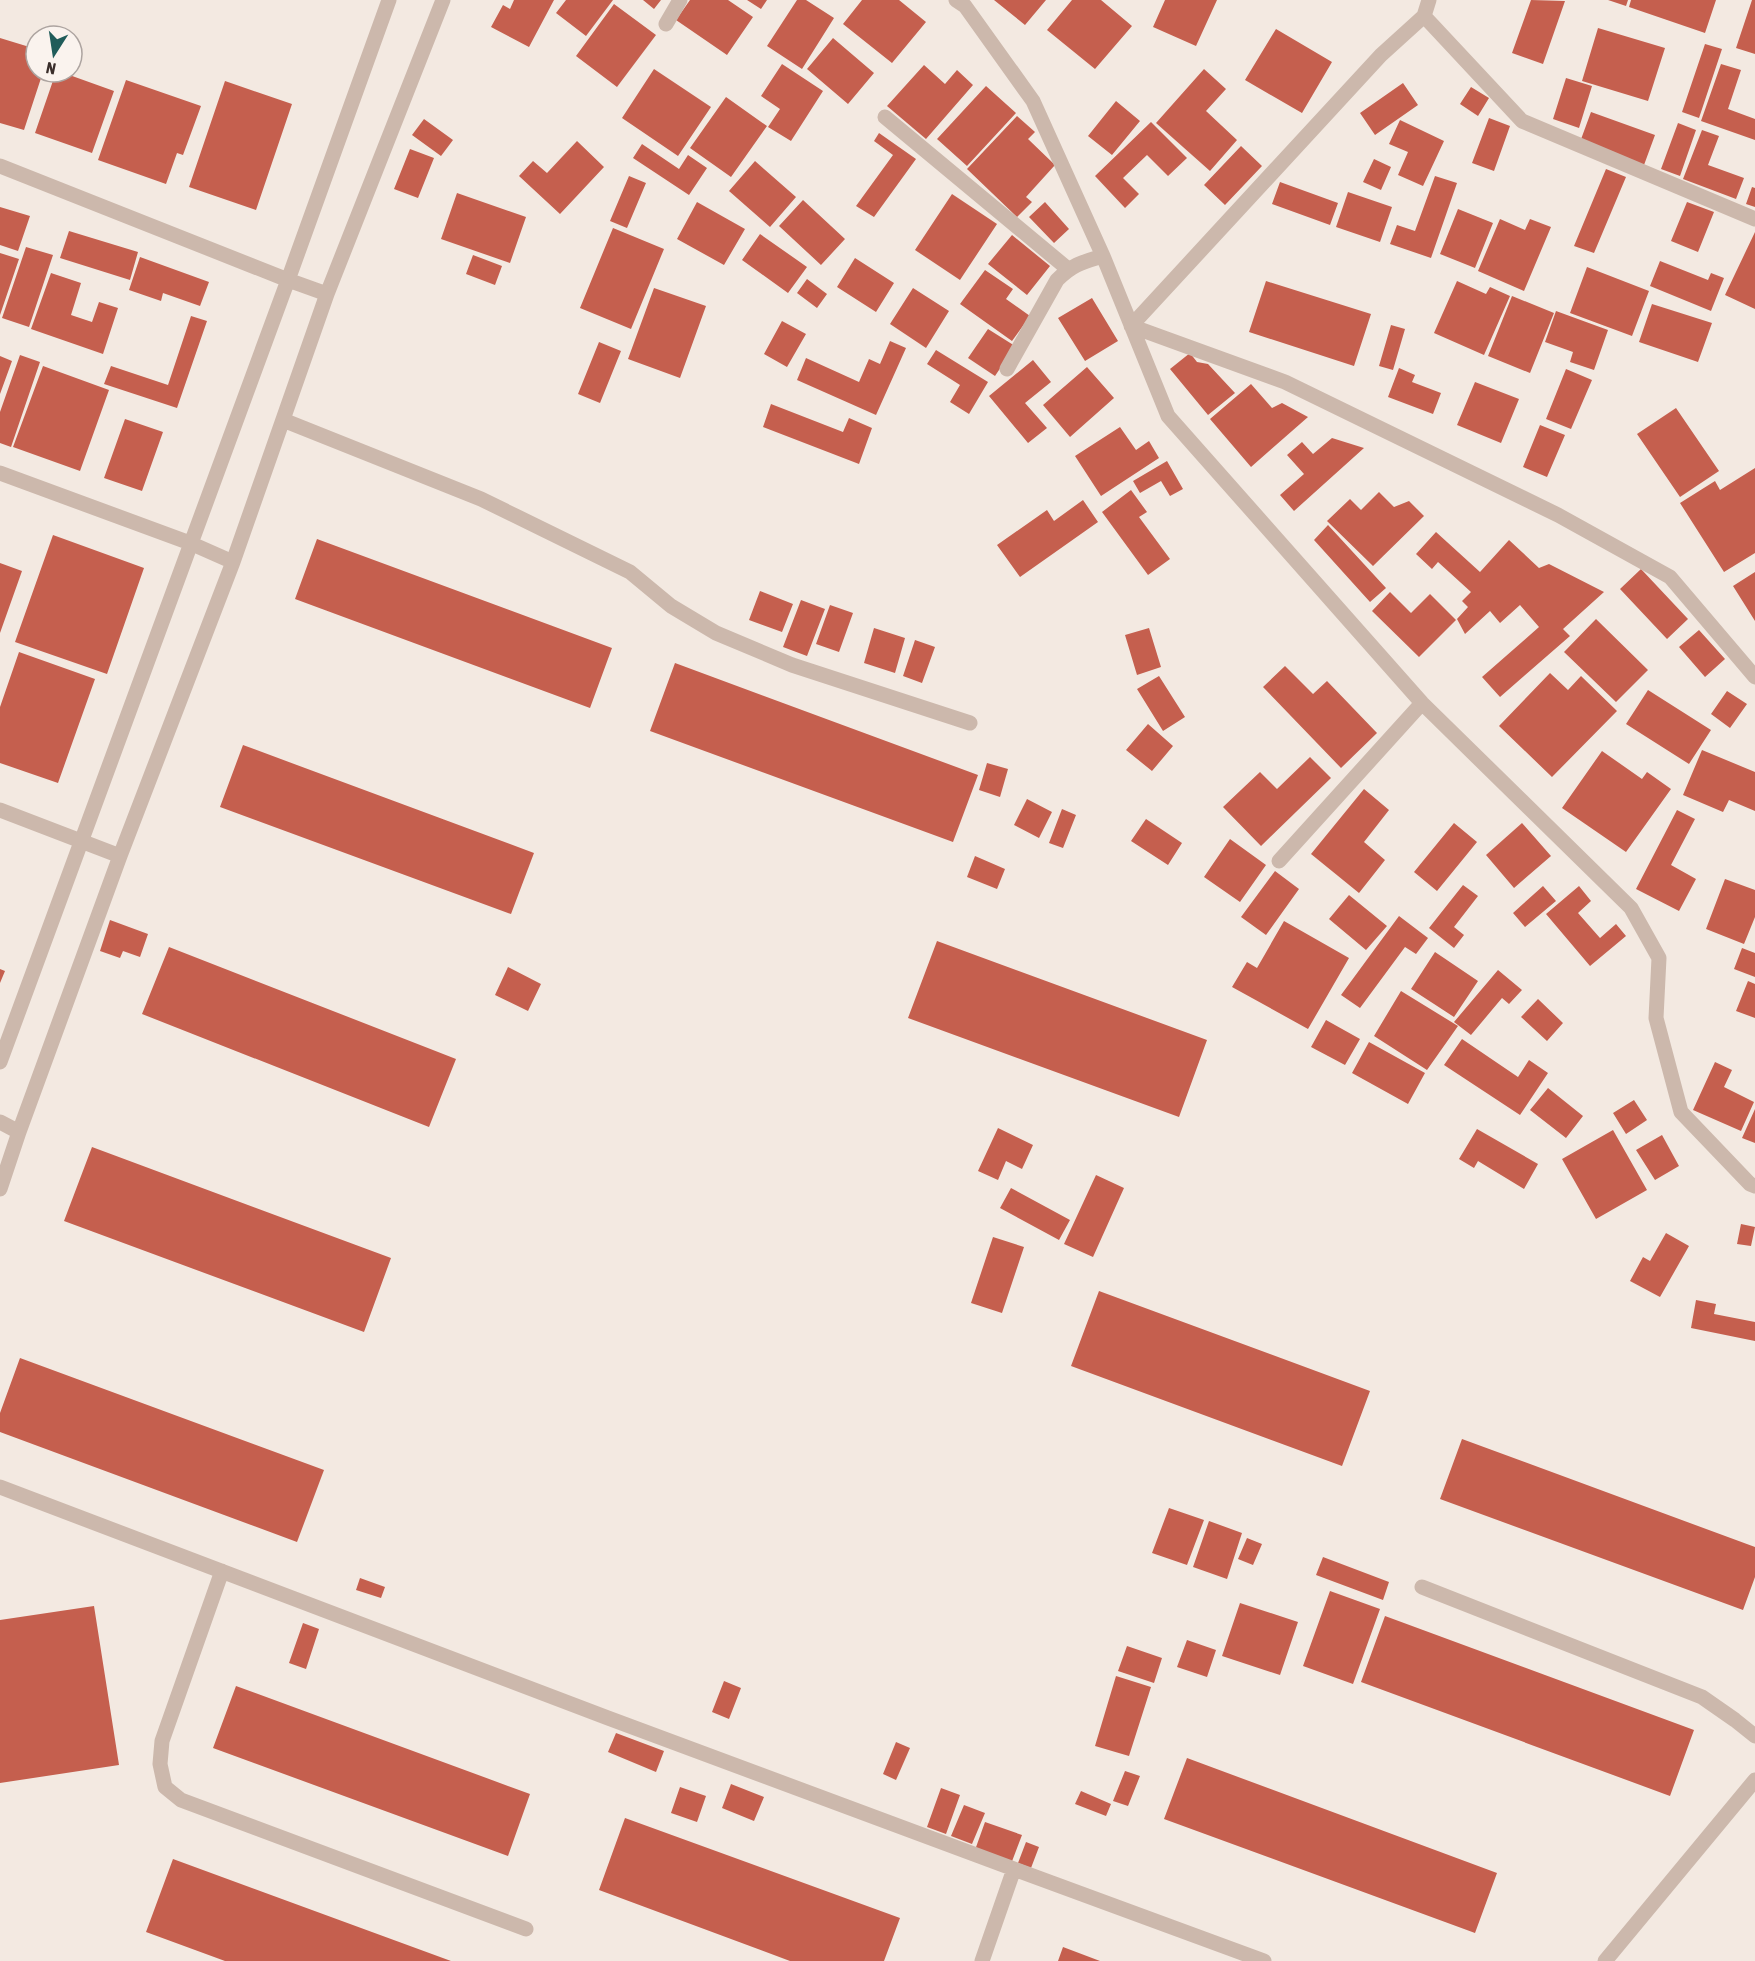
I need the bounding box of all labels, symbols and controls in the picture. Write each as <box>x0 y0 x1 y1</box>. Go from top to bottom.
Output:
north arrow <box>24 24 84 84</box>
text: N <box>44 59 57 78</box>

